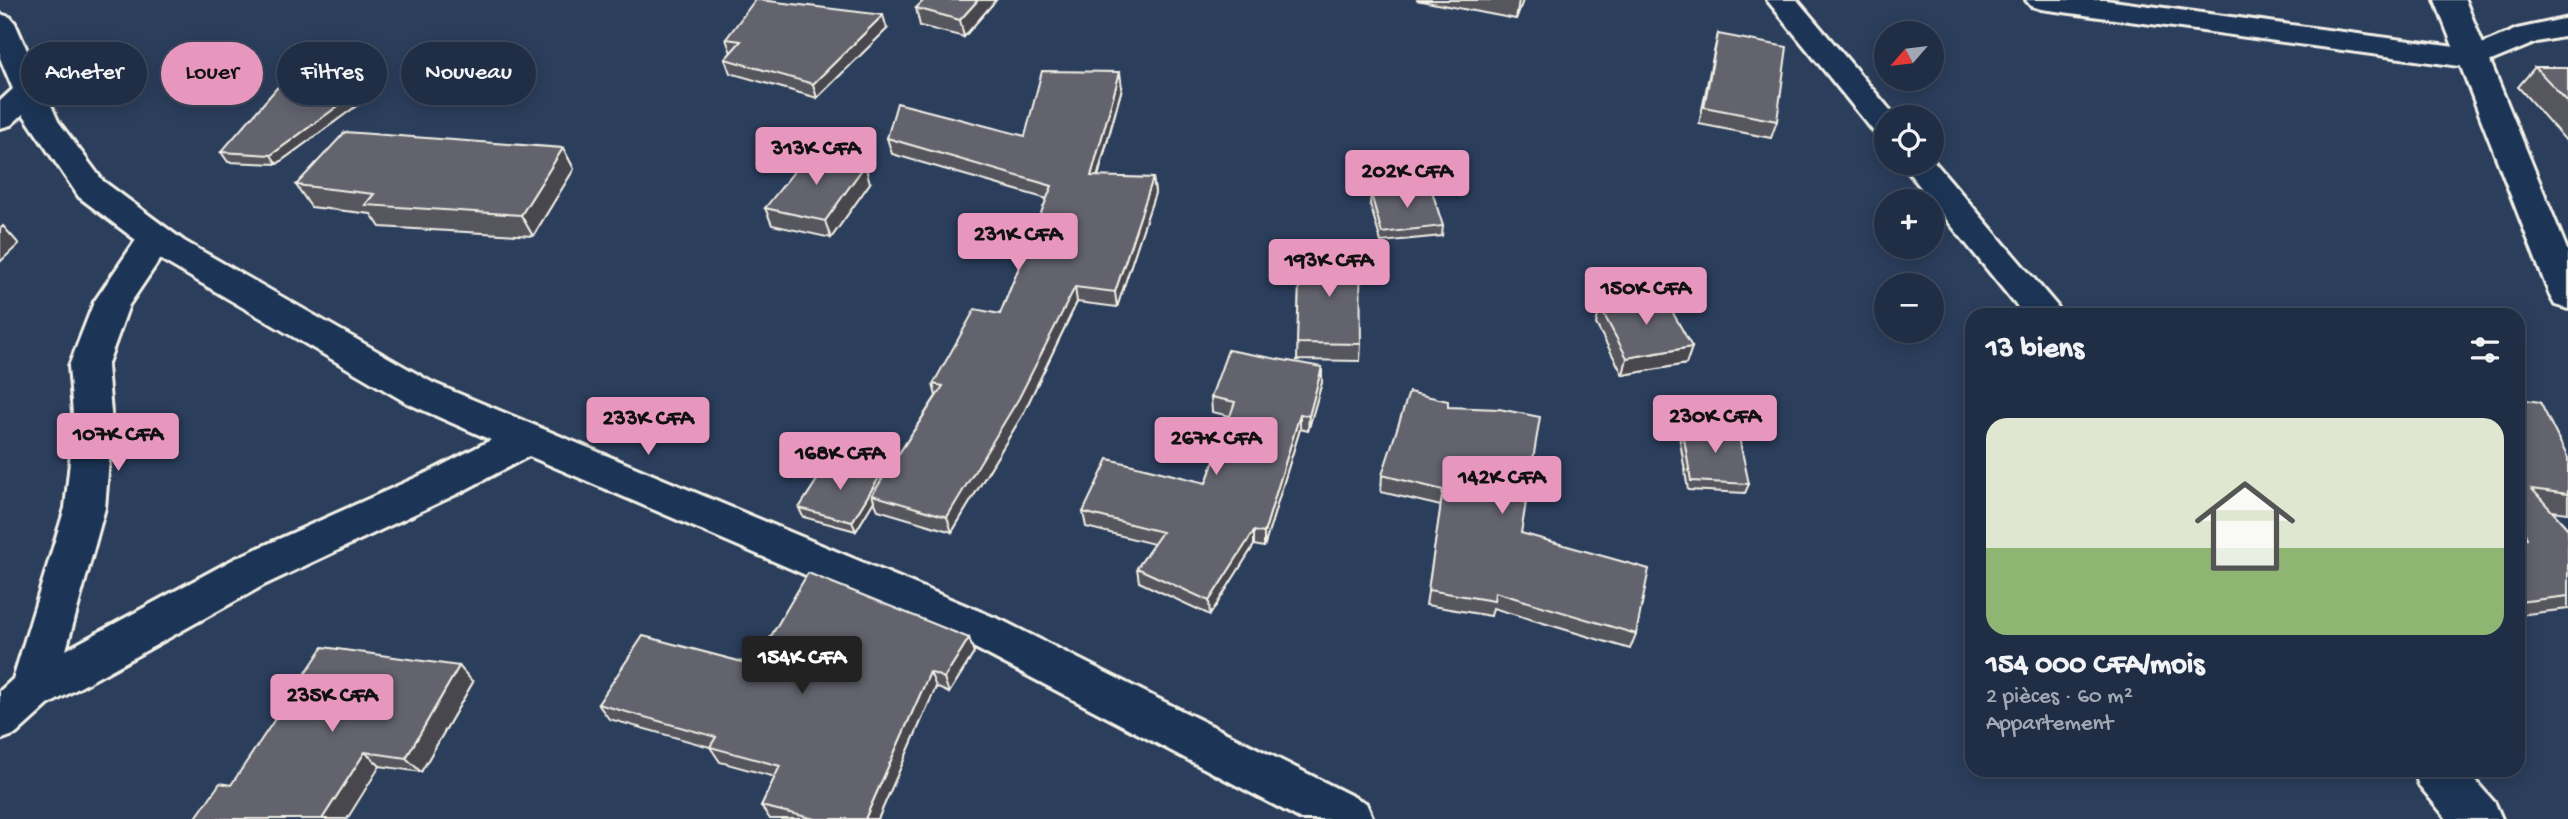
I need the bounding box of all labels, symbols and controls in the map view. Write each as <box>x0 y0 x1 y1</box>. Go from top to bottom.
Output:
north arrow <box>1874 21 1944 91</box>
map controls <box>1874 21 1944 343</box>
chip: Acheter <box>21 42 147 105</box>
chip: Louer <box>161 42 263 105</box>
chip: Filtres <box>277 42 387 105</box>
chip: Nouveau <box>401 42 536 105</box>
button: locate <box>1874 105 1944 175</box>
pin: 313K CFA <box>744 128 888 187</box>
text: 313K CFA <box>771 136 861 163</box>
pin: 202K CFA <box>1335 150 1479 210</box>
text: 202K CFA <box>1361 159 1453 186</box>
button: + <box>1874 189 1944 259</box>
pin: 231K CFA <box>946 214 1090 273</box>
text: 231K CFA <box>974 222 1062 249</box>
pin: 193K CFA <box>1257 240 1401 299</box>
text: 193K CFA <box>1285 248 1373 275</box>
pin: 150K CFA <box>1574 268 1718 327</box>
button: − <box>1874 273 1944 343</box>
text: 150K CFA <box>1601 276 1691 303</box>
icon: filters <box>2466 331 2504 369</box>
text: 13 biens <box>1986 333 2084 368</box>
pin: 230K CFA <box>1643 396 1787 455</box>
pin: 233K CFA <box>576 398 720 457</box>
text: 230K CFA <box>1669 404 1761 431</box>
text: 233K CFA <box>602 406 694 433</box>
pin: 107K CFA <box>46 414 190 473</box>
pin: 267K CFA <box>1144 418 1288 477</box>
text: 107K CFA <box>73 422 163 449</box>
text: 267K CFA <box>1171 426 1261 453</box>
pin: 168K CFA <box>768 433 912 492</box>
text: 168K CFA <box>795 441 885 468</box>
pin: 142K CFA <box>1430 456 1574 516</box>
icon: home <box>2182 463 2308 589</box>
text: 142K CFA <box>1458 465 1546 492</box>
pin: 154K CFA <box>730 636 874 696</box>
text: 154K CFA <box>758 645 846 672</box>
text: 154 000 CFA/mois <box>1986 649 2204 684</box>
pin: 235K CFA <box>260 674 404 734</box>
text: 235K CFA <box>286 683 378 710</box>
text: 2 pièces · 60 m² <box>1986 684 2133 711</box>
text: Appartement <box>1986 711 2113 738</box>

